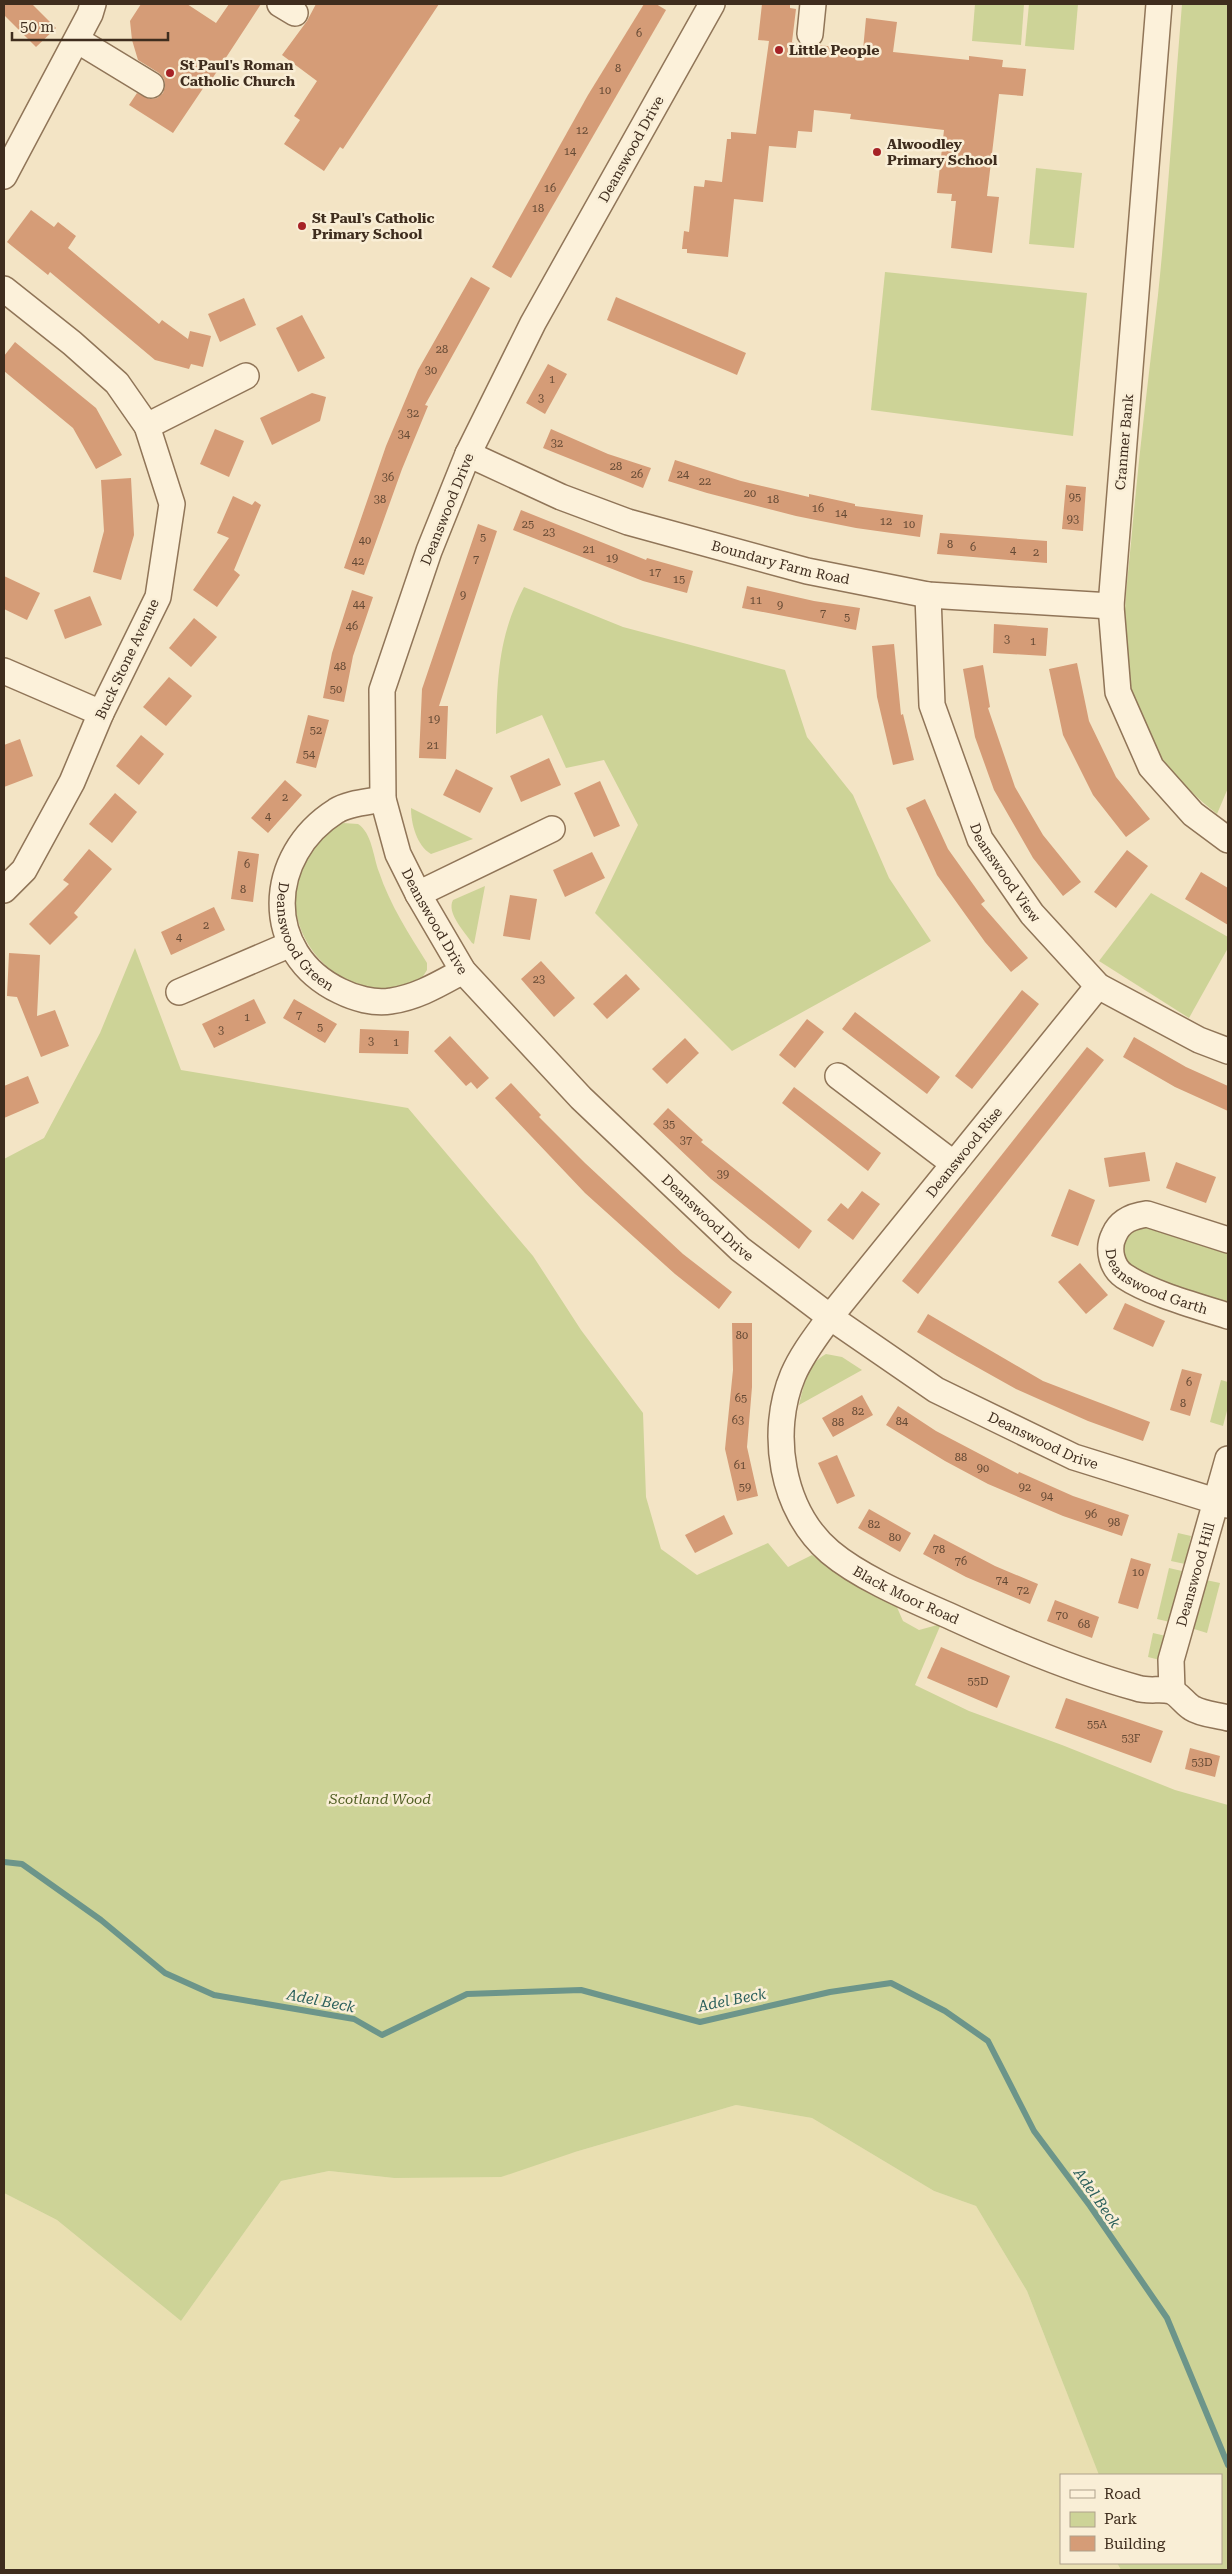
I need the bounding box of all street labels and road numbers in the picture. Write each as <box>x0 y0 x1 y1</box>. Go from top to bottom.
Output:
street label: Deanswood Drive <box>595 93 667 205</box>
street label: Cranmer Bank <box>1112 393 1136 491</box>
street label: Deanswood Drive <box>417 450 477 567</box>
street label: Boundary Farm Road <box>710 537 851 587</box>
street label: Buck Stone Avenue <box>92 596 162 722</box>
street label: Deanswood View <box>967 821 1044 926</box>
street label: Deanswood Drive <box>398 866 471 977</box>
street label: Deanswood Green <box>274 881 337 994</box>
street label: Deanswood Rise <box>923 1103 1005 1200</box>
street label: Deanswood Drive <box>659 1171 757 1265</box>
street label: Deanswood Garth <box>1102 1247 1210 1317</box>
street label: Deanswood Drive <box>986 1409 1100 1472</box>
street label: Deanswood Hill <box>1173 1520 1218 1628</box>
street label: Black Moor Road <box>850 1563 962 1627</box>

